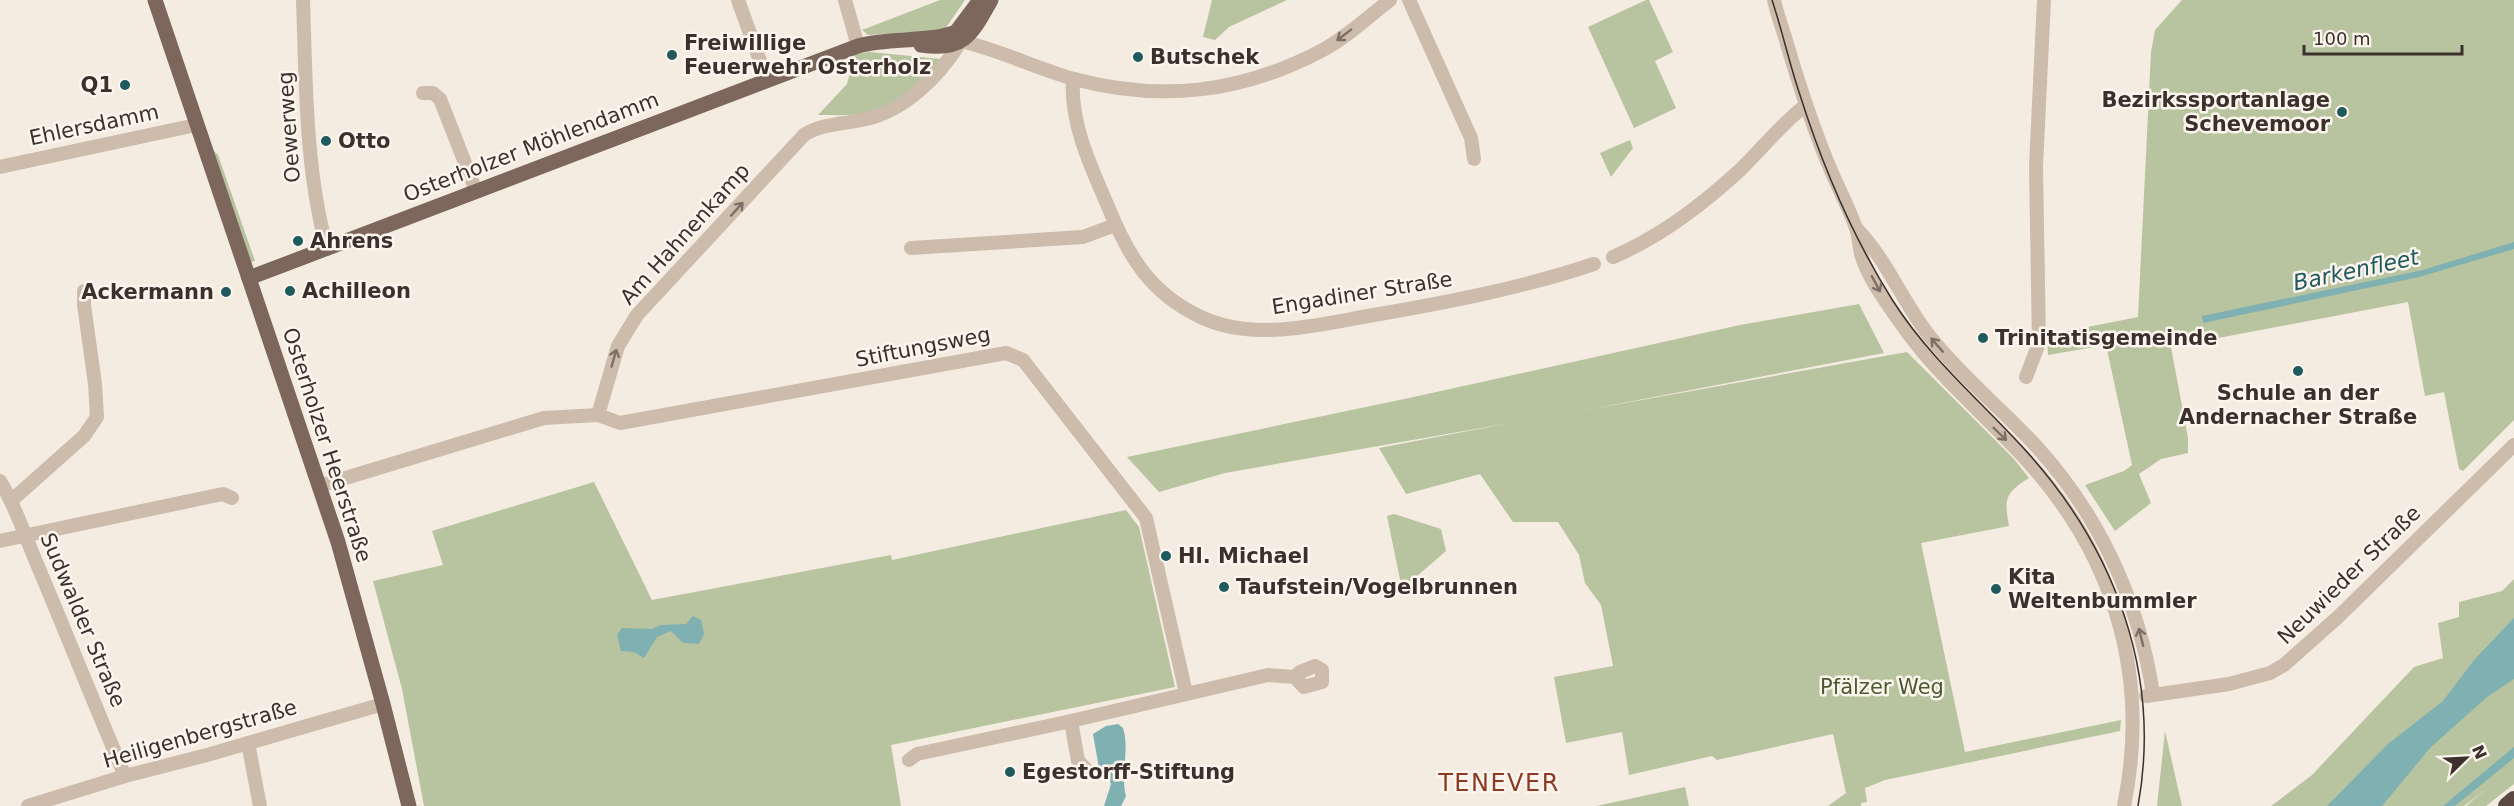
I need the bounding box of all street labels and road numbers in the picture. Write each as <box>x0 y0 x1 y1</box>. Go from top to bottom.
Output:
street label: Oewerweg <box>273 70 305 184</box>
street label: Osterholzer Möhlendamm <box>400 87 662 207</box>
street label: Ehlersdamm <box>27 100 161 150</box>
street label: Am Hahnenkamp <box>615 159 755 309</box>
street label: Engadiner Straße <box>1270 267 1454 319</box>
street label: Stiftungsweg <box>853 322 993 372</box>
street label: Osterholzer Heerstraße <box>278 325 376 565</box>
street label: Neuwieder Straße <box>2273 501 2425 649</box>
street label: Sudwalder Straße <box>35 529 131 711</box>
street label: Heiligenbergstraße <box>100 695 300 773</box>

